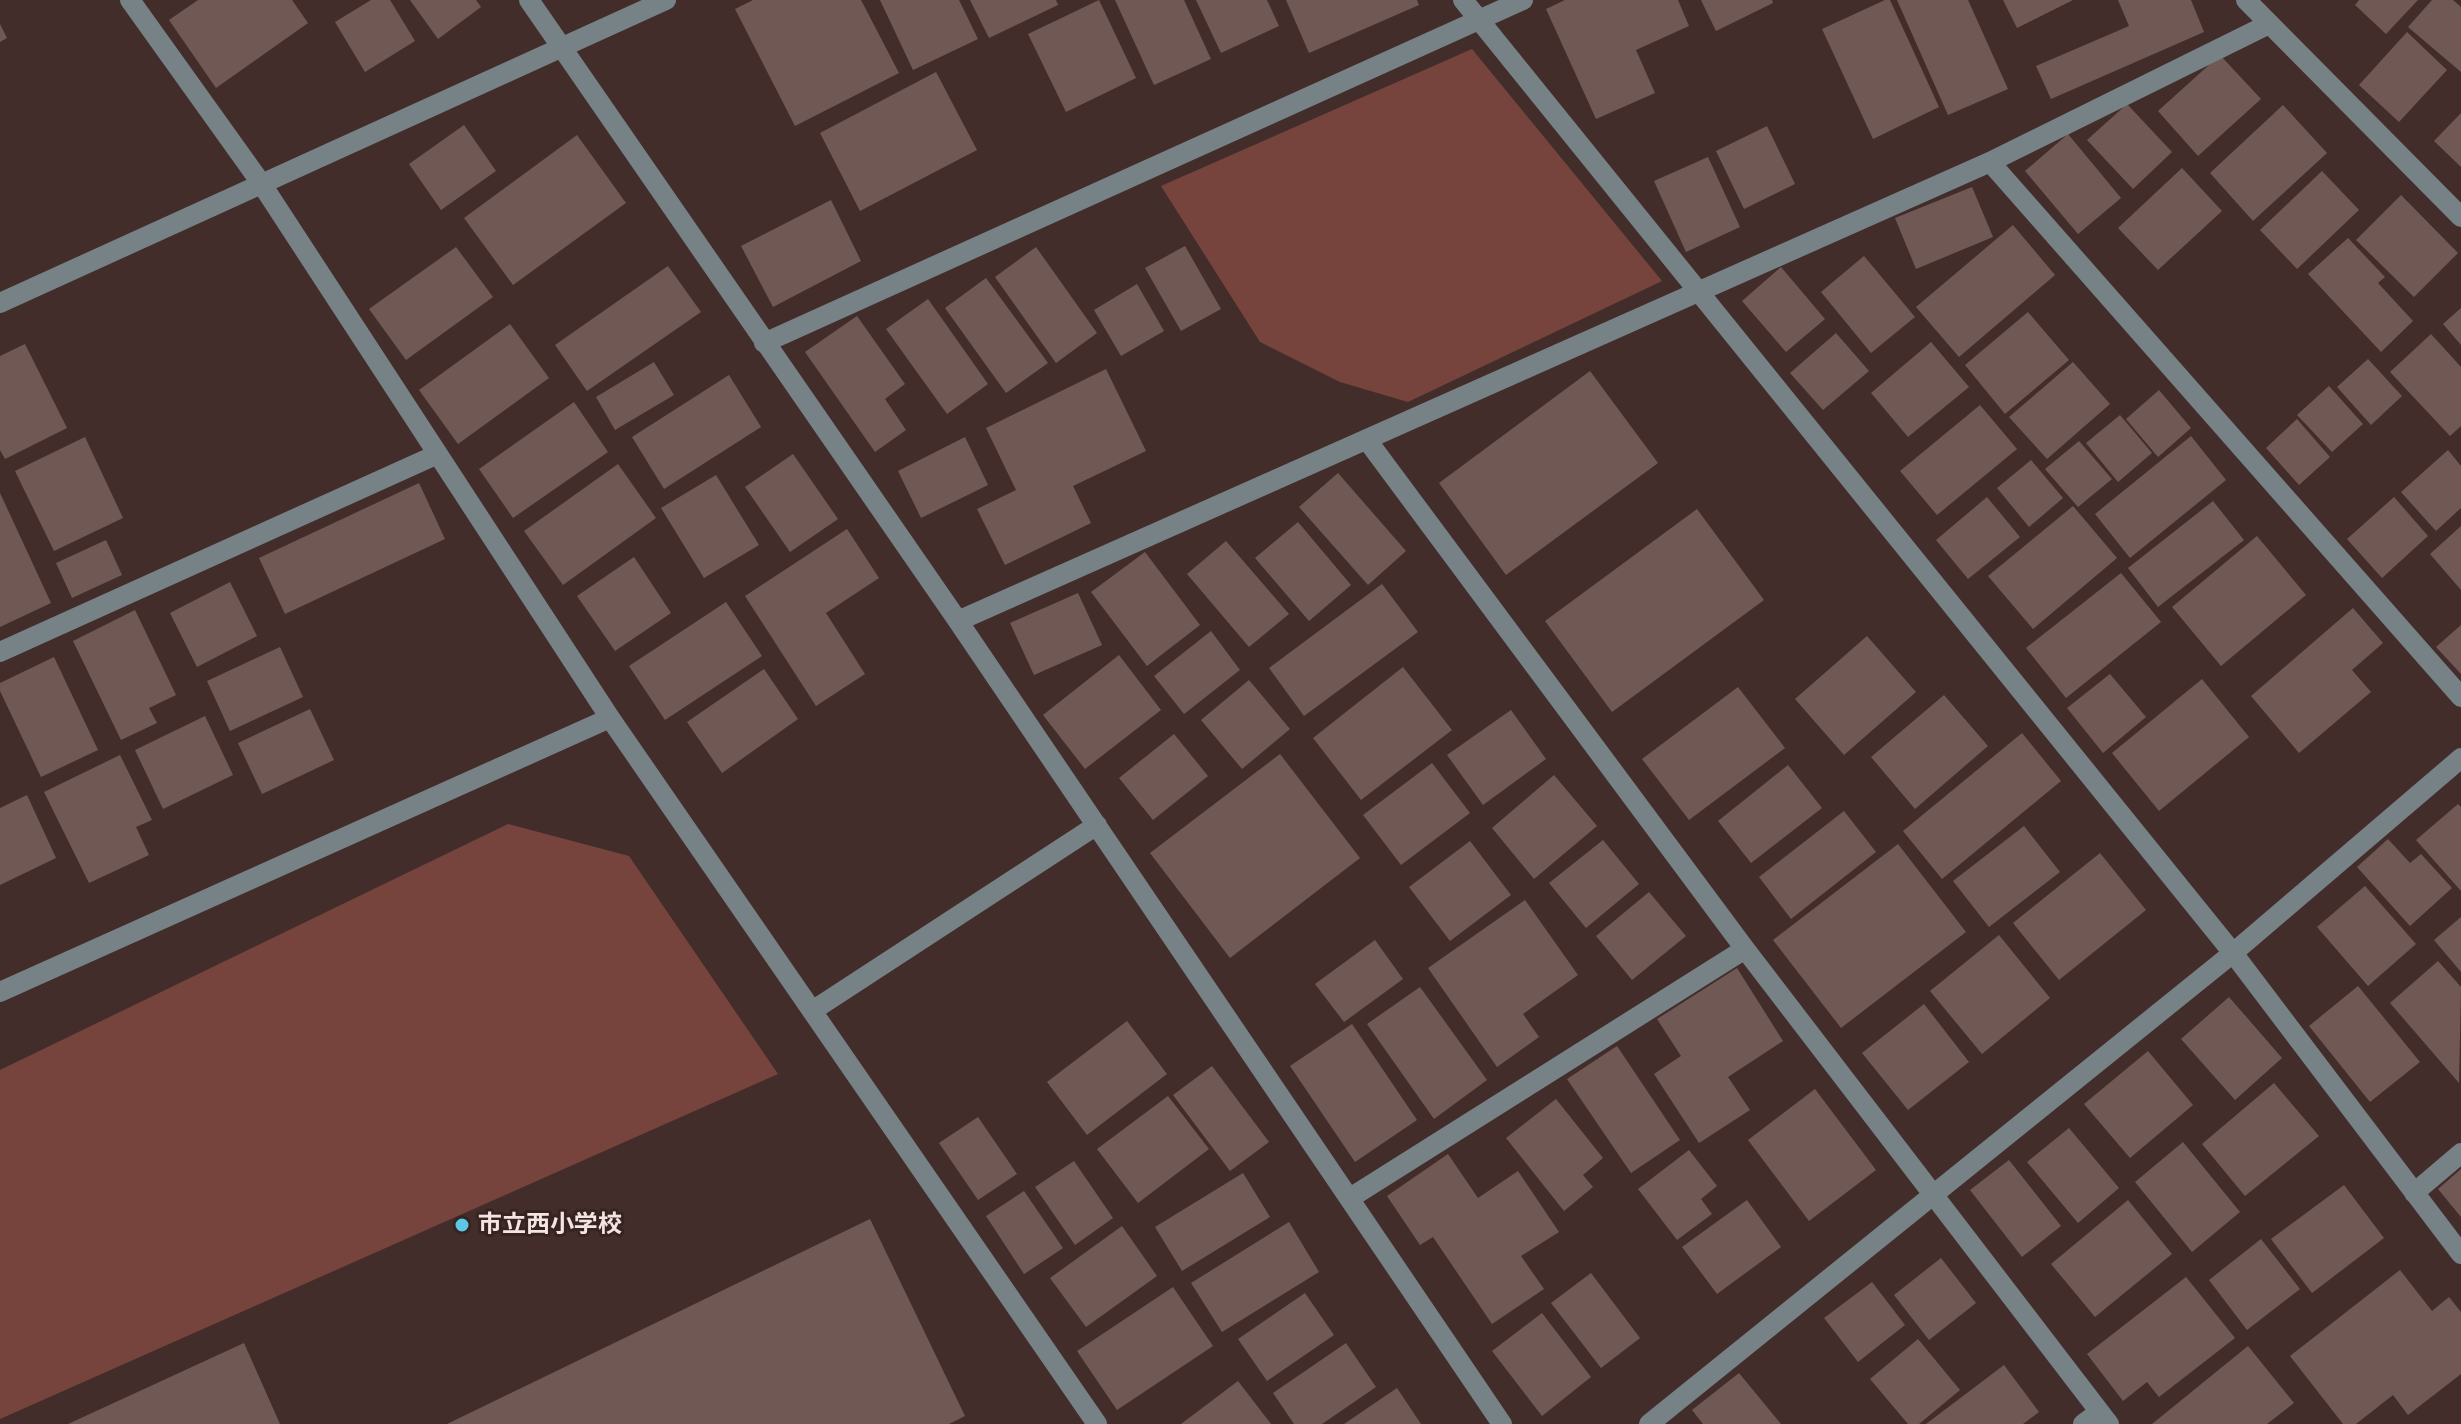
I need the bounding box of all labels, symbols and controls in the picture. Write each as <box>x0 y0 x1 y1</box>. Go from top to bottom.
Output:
place label: 市立西小学校 <box>478 1211 622 1239</box>
marker: 市立西小学校 <box>453 1216 471 1234</box>

